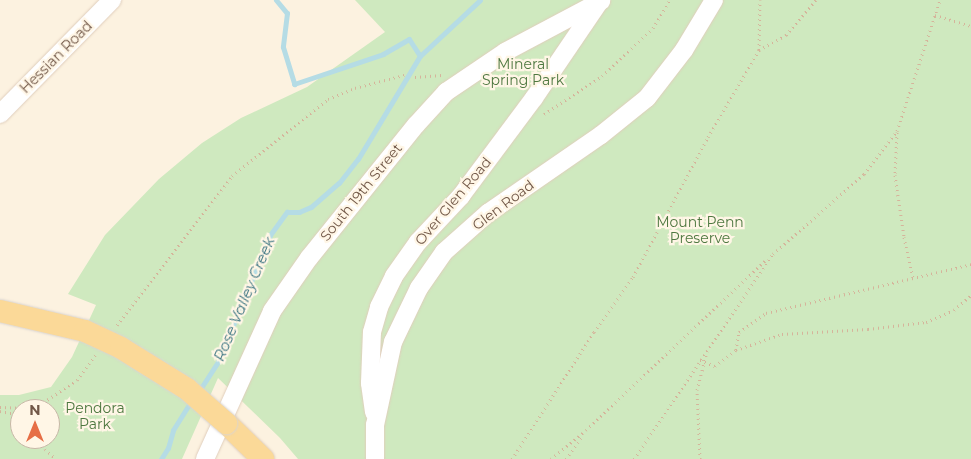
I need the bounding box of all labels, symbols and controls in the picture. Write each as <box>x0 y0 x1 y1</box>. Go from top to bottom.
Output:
street label: Hessian Road <box>16 17 96 97</box>
park label: Mineral Spring Park <box>482 56 564 88</box>
street label: South 19th Street <box>317 140 405 244</box>
street label: Over Glen Road <box>411 154 495 248</box>
street label: Glen Road <box>469 176 537 234</box>
park label: Mount Penn Preserve <box>656 214 744 246</box>
water label: Rose Valley Creek <box>210 234 278 364</box>
north arrow <box>10 399 60 449</box>
park label: Pendora Park <box>65 400 125 432</box>
text: N <box>29 401 41 419</box>

